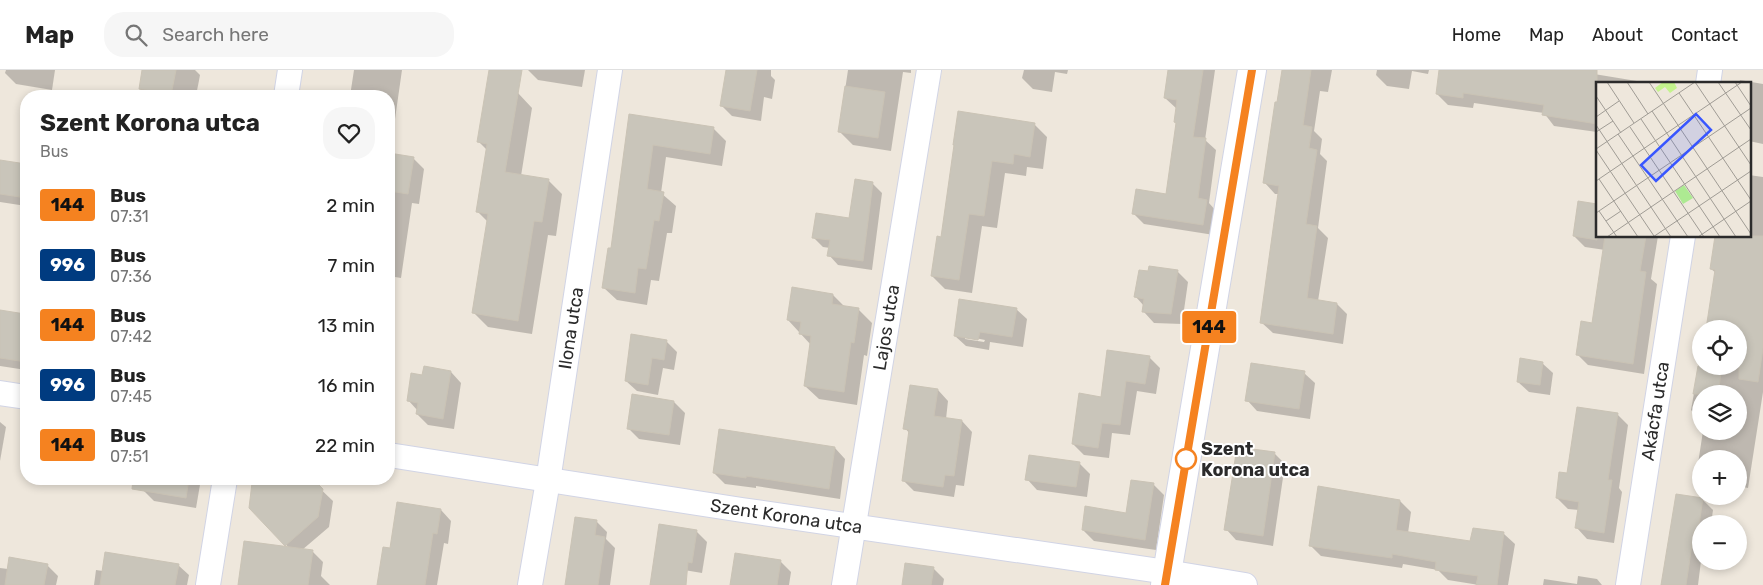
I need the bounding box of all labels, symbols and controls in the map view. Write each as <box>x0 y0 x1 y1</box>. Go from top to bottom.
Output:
search box <box>104 12 454 57</box>
text: Map <box>25 21 74 49</box>
icon: search <box>122 21 150 49</box>
text: Search here <box>162 23 269 46</box>
text: Home <box>1452 24 1501 46</box>
text: Map <box>1529 24 1564 46</box>
text: About <box>1592 24 1643 46</box>
text: Contact <box>1671 24 1738 46</box>
inset map <box>1596 82 1750 238</box>
button: heart <box>323 107 375 159</box>
text: Szent Korona utca <box>40 109 260 137</box>
text: Bus <box>40 142 68 161</box>
text: Bus <box>110 184 146 207</box>
text: 144 <box>51 194 84 216</box>
text: 2 min <box>326 194 375 217</box>
text: 07:31 <box>110 207 149 226</box>
text: Bus <box>110 244 146 267</box>
text: 996 <box>50 254 85 276</box>
text: 7 min <box>328 254 375 277</box>
text: 07:36 <box>110 267 152 286</box>
street label: Lajos utca <box>869 283 904 372</box>
street label: Ilona utca <box>554 286 588 371</box>
text: Bus <box>110 304 146 327</box>
line badge: 144 <box>1180 311 1238 343</box>
text: 144 <box>51 314 84 336</box>
text: 13 min <box>318 314 375 337</box>
text: 144 <box>1192 316 1226 338</box>
map controls <box>1692 320 1747 570</box>
button: locate <box>1692 320 1747 375</box>
text: 07:42 <box>110 327 152 346</box>
street label: Akácfa utca <box>1637 360 1674 462</box>
text: Bus <box>110 364 146 387</box>
text: 996 <box>50 374 85 396</box>
text: 16 min <box>318 374 375 397</box>
button: layers <box>1692 385 1747 440</box>
text: 07:45 <box>110 387 152 406</box>
text: Bus <box>110 424 146 447</box>
text: 144 <box>51 434 84 456</box>
text: 22 min <box>315 434 375 457</box>
place label: Szent Korona utca <box>1201 438 1310 481</box>
text: 07:51 <box>110 447 149 466</box>
marker: Szent Korona utca <box>1175 448 1197 470</box>
button: + <box>1692 450 1747 505</box>
street label: Szent Korona utca <box>709 494 864 538</box>
button: − <box>1692 515 1747 570</box>

